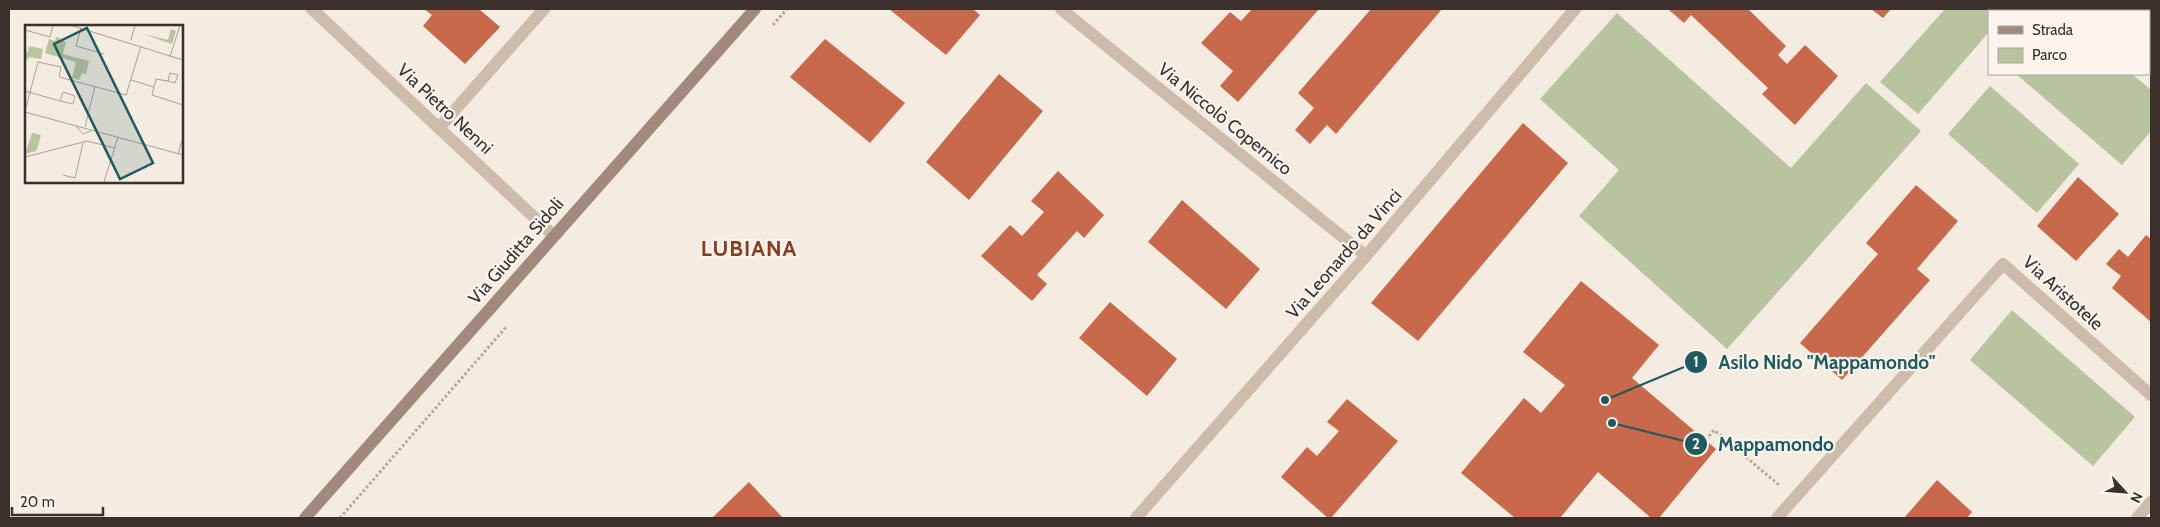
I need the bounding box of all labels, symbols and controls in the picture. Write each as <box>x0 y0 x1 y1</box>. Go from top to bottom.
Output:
legend <box>1988 10 2150 75</box>
text: Strada <box>2032 21 2074 39</box>
inset map <box>25 25 182 182</box>
text: Parco <box>2032 46 2067 64</box>
street label: Via Niccolò Copernico <box>1153 58 1297 180</box>
street label: Via Pietro Nenni <box>393 59 497 159</box>
street label: Via Leonardo da Vinci <box>1282 185 1406 323</box>
street label: Via Giuditta Sidoli <box>464 193 568 309</box>
district label: LUBIANA <box>701 235 797 262</box>
street label: Via Aristotele <box>2018 251 2108 335</box>
callout: Asilo Nido "Mappamondo" <box>1683 345 1945 379</box>
text: Asilo Nido "Mappamondo" <box>1719 351 1936 374</box>
text: 1 <box>1693 353 1699 371</box>
callout: Mappamondo <box>1683 427 1844 461</box>
text: Mappamondo <box>1718 433 1834 456</box>
text: 2 <box>1692 435 1700 453</box>
north arrow <box>2100 467 2150 517</box>
scale bar <box>12 484 104 516</box>
text: N <box>2126 489 2147 506</box>
text: 20 m <box>20 493 55 511</box>

